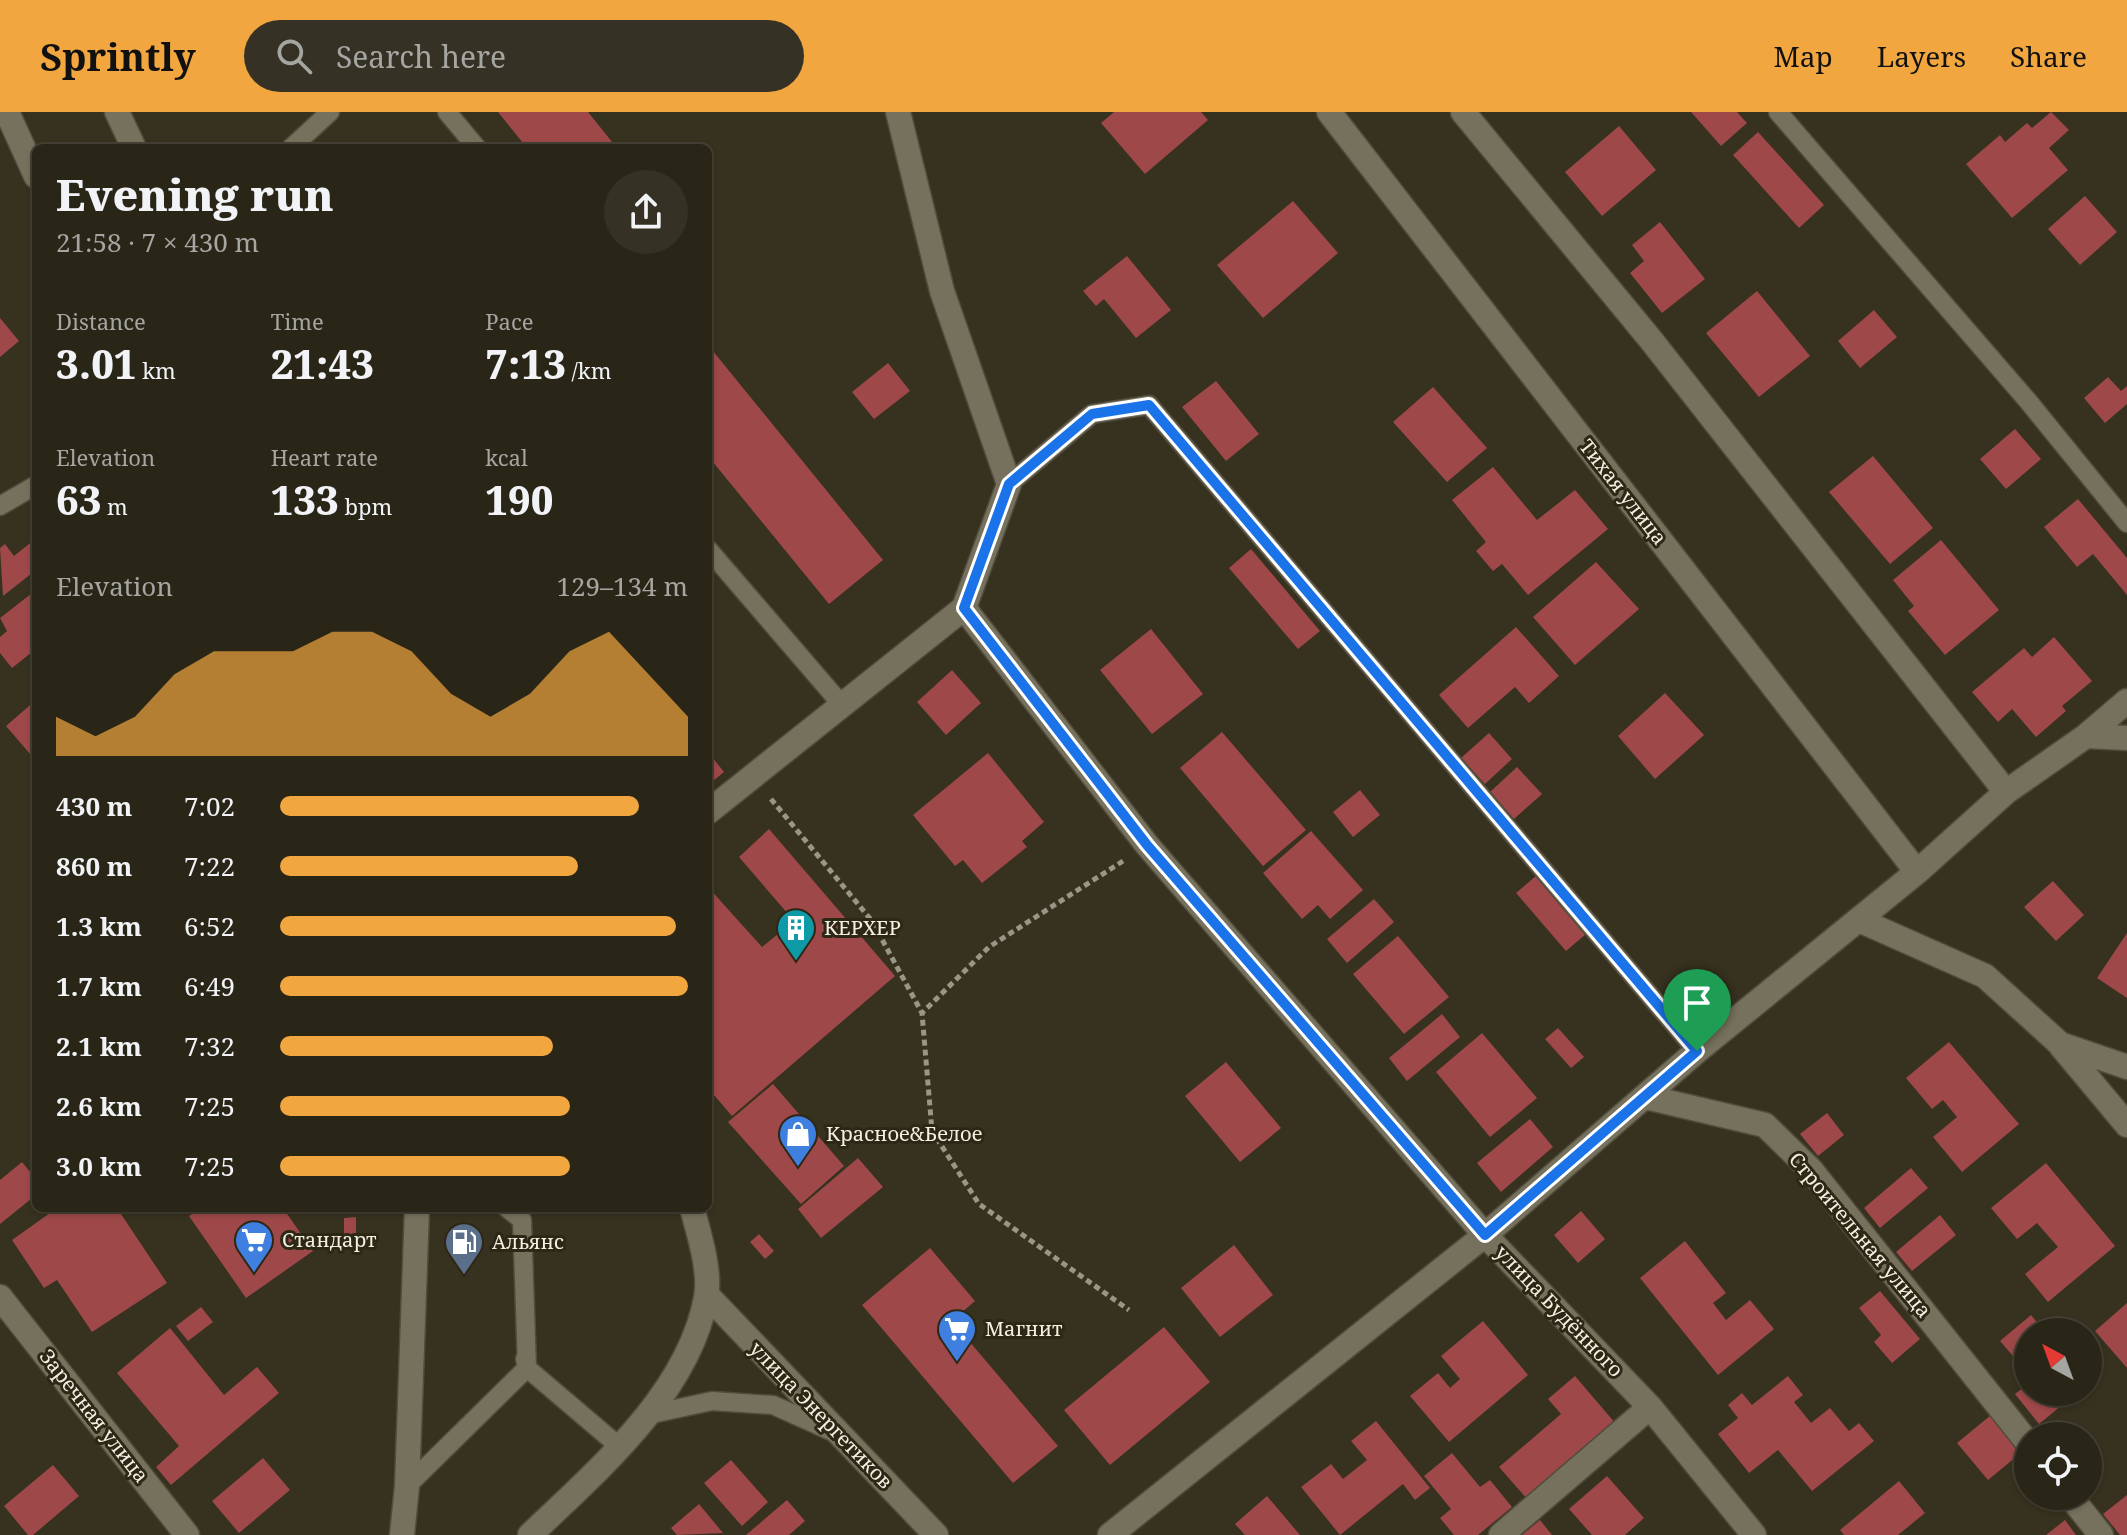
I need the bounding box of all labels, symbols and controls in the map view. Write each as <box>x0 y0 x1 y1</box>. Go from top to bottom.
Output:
search box <box>244 20 804 92</box>
text: Sprintly <box>40 30 196 82</box>
icon: search <box>272 34 316 78</box>
text: Search here <box>336 36 506 77</box>
text: Map <box>1774 37 1833 75</box>
text: Layers <box>1877 37 1966 75</box>
text: Share <box>2010 37 2087 75</box>
text: Evening run <box>56 164 334 224</box>
button: share <box>604 170 688 254</box>
text: 21:58 · 7 × 430 m <box>56 224 259 260</box>
text: Distance <box>56 306 146 336</box>
text: Time <box>271 306 324 336</box>
text: Pace <box>485 306 534 336</box>
text: 3.01 <box>56 336 137 391</box>
text: 21:43 <box>271 336 374 391</box>
text: 7:13 <box>485 336 566 391</box>
text: km <box>137 355 176 385</box>
text: /km <box>566 355 612 385</box>
street label: Тихая улица <box>1574 433 1673 550</box>
text: Elevation <box>56 442 155 472</box>
text: Heart rate <box>271 442 378 472</box>
text: kcal <box>485 442 528 472</box>
text: 63 <box>56 472 101 527</box>
text: 133 <box>271 472 339 527</box>
text: 190 <box>485 472 553 527</box>
text: m <box>101 491 128 521</box>
text: bpm <box>339 491 392 521</box>
text: Elevation <box>56 568 173 604</box>
text: 129–134 m <box>556 568 688 604</box>
text: 430 m <box>56 788 132 824</box>
text: 7:02 <box>184 788 235 824</box>
text: 860 m <box>56 848 132 884</box>
text: 7:22 <box>184 848 235 884</box>
building icon: КЕРХЕР <box>775 907 817 962</box>
text: 1.3 km <box>56 908 142 944</box>
text: 6:52 <box>184 908 235 944</box>
place label: КЕРХЕР <box>824 914 901 941</box>
text: 1.7 km <box>56 968 142 1004</box>
text: 6:49 <box>184 968 235 1004</box>
pin <box>1663 969 1731 1051</box>
icon: arrive <box>1675 981 1719 1025</box>
text: 2.1 km <box>56 1028 142 1064</box>
text: 7:32 <box>184 1028 235 1064</box>
text: 2.6 km <box>56 1088 142 1124</box>
text: 7:25 <box>184 1088 235 1124</box>
shop icon: Красное&Белое <box>777 1113 819 1168</box>
place label: Красное&Белое <box>826 1120 982 1147</box>
street label: Строительная улица <box>1783 1146 1938 1323</box>
text: 3.0 km <box>56 1148 142 1184</box>
text: 7:25 <box>184 1148 235 1184</box>
supermarket icon: Стандарт <box>233 1219 275 1274</box>
fuel station icon: Альянс <box>443 1221 485 1276</box>
place label: Стандарт <box>282 1226 377 1253</box>
place label: Альянс <box>492 1228 564 1255</box>
street label: улица Будённого <box>1489 1239 1629 1382</box>
supermarket icon: Магнит <box>936 1308 978 1363</box>
place label: Магнит <box>985 1315 1063 1342</box>
north arrow <box>2014 1318 2102 1406</box>
map controls <box>2014 1318 2102 1510</box>
street label: улица Энергетиков <box>744 1335 899 1494</box>
street label: Заречная улица <box>34 1343 155 1488</box>
button: locate <box>2014 1422 2102 1510</box>

